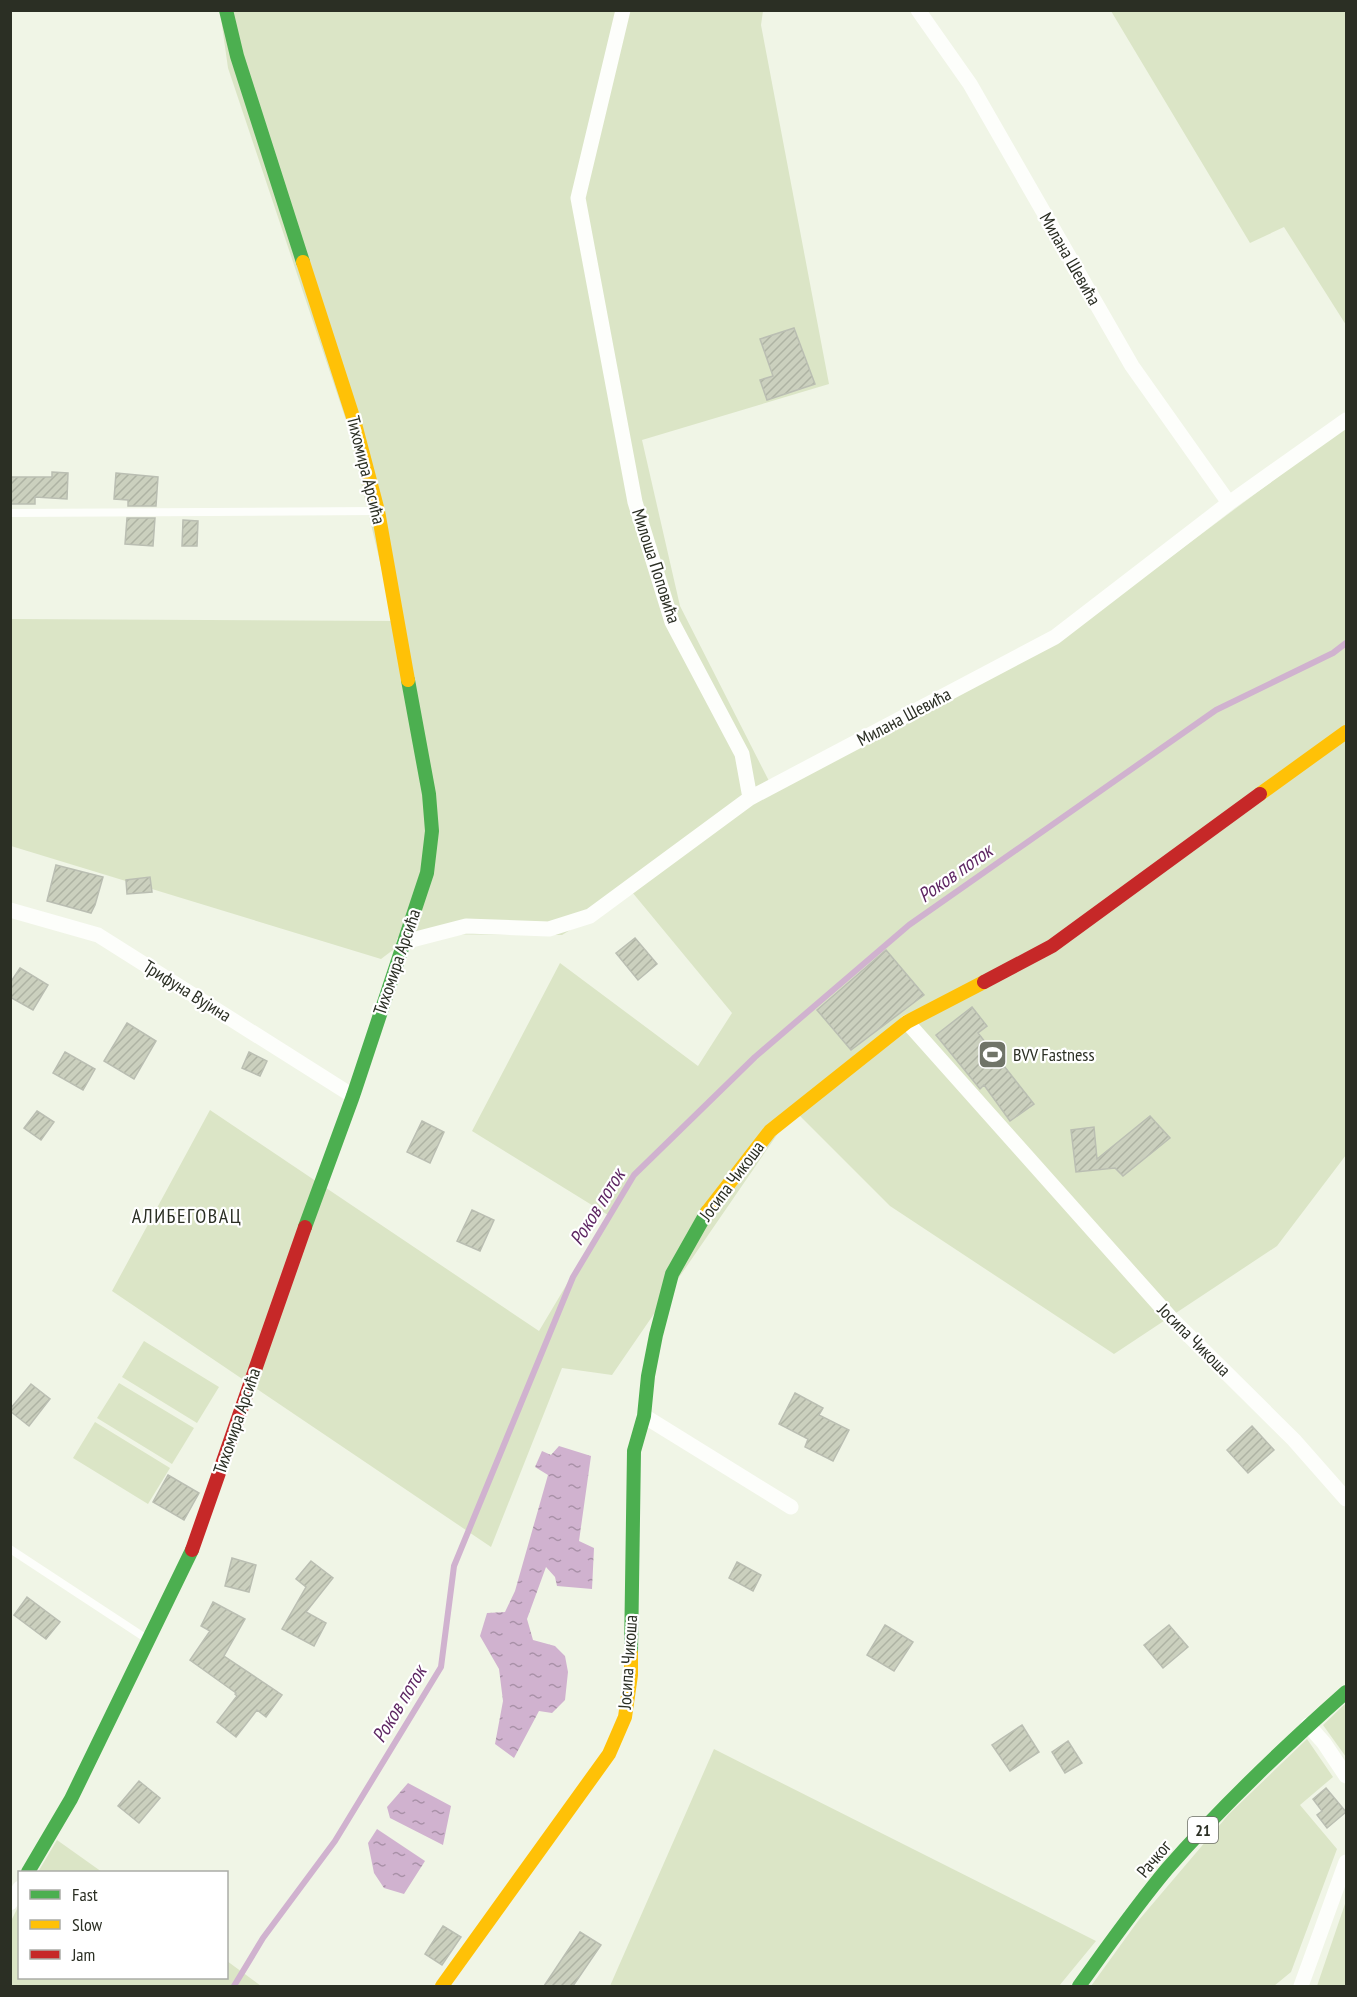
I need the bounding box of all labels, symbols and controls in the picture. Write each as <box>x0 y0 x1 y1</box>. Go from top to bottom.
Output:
street label: Милана Шевића <box>1035 208 1106 309</box>
street label: Тихомира Арсића <box>342 413 391 526</box>
street label: Милоша Поповића <box>627 506 686 626</box>
street label: Милана Шевића <box>853 682 955 751</box>
water label: Роков поток <box>913 837 999 908</box>
street label: Тихомира Арсића <box>368 906 425 1018</box>
street label: Трифуна Вујина <box>139 954 236 1027</box>
sports icon: BVV Fastness <box>976 1039 1008 1071</box>
place label: BVV Fastness <box>1013 1043 1095 1066</box>
street label: Јосипа Чикоша <box>693 1136 769 1226</box>
water label: Роков поток <box>563 1162 632 1250</box>
district label: АЛИБЕГОВАЦ <box>132 1203 242 1229</box>
street label: Јосипа Чикоша <box>1152 1297 1236 1381</box>
street label: Тихомира Арсића <box>208 1365 265 1477</box>
street label: Јосипа Чикоша <box>613 1614 642 1711</box>
water label: Роков поток <box>366 1659 433 1747</box>
road number: 21 <box>1188 1817 1218 1843</box>
street label: Рачког <box>1131 1835 1176 1882</box>
legend <box>18 1871 228 1979</box>
text: Fast <box>72 1883 98 1906</box>
text: Slow <box>72 1913 103 1936</box>
text: Jam <box>71 1943 95 1966</box>

